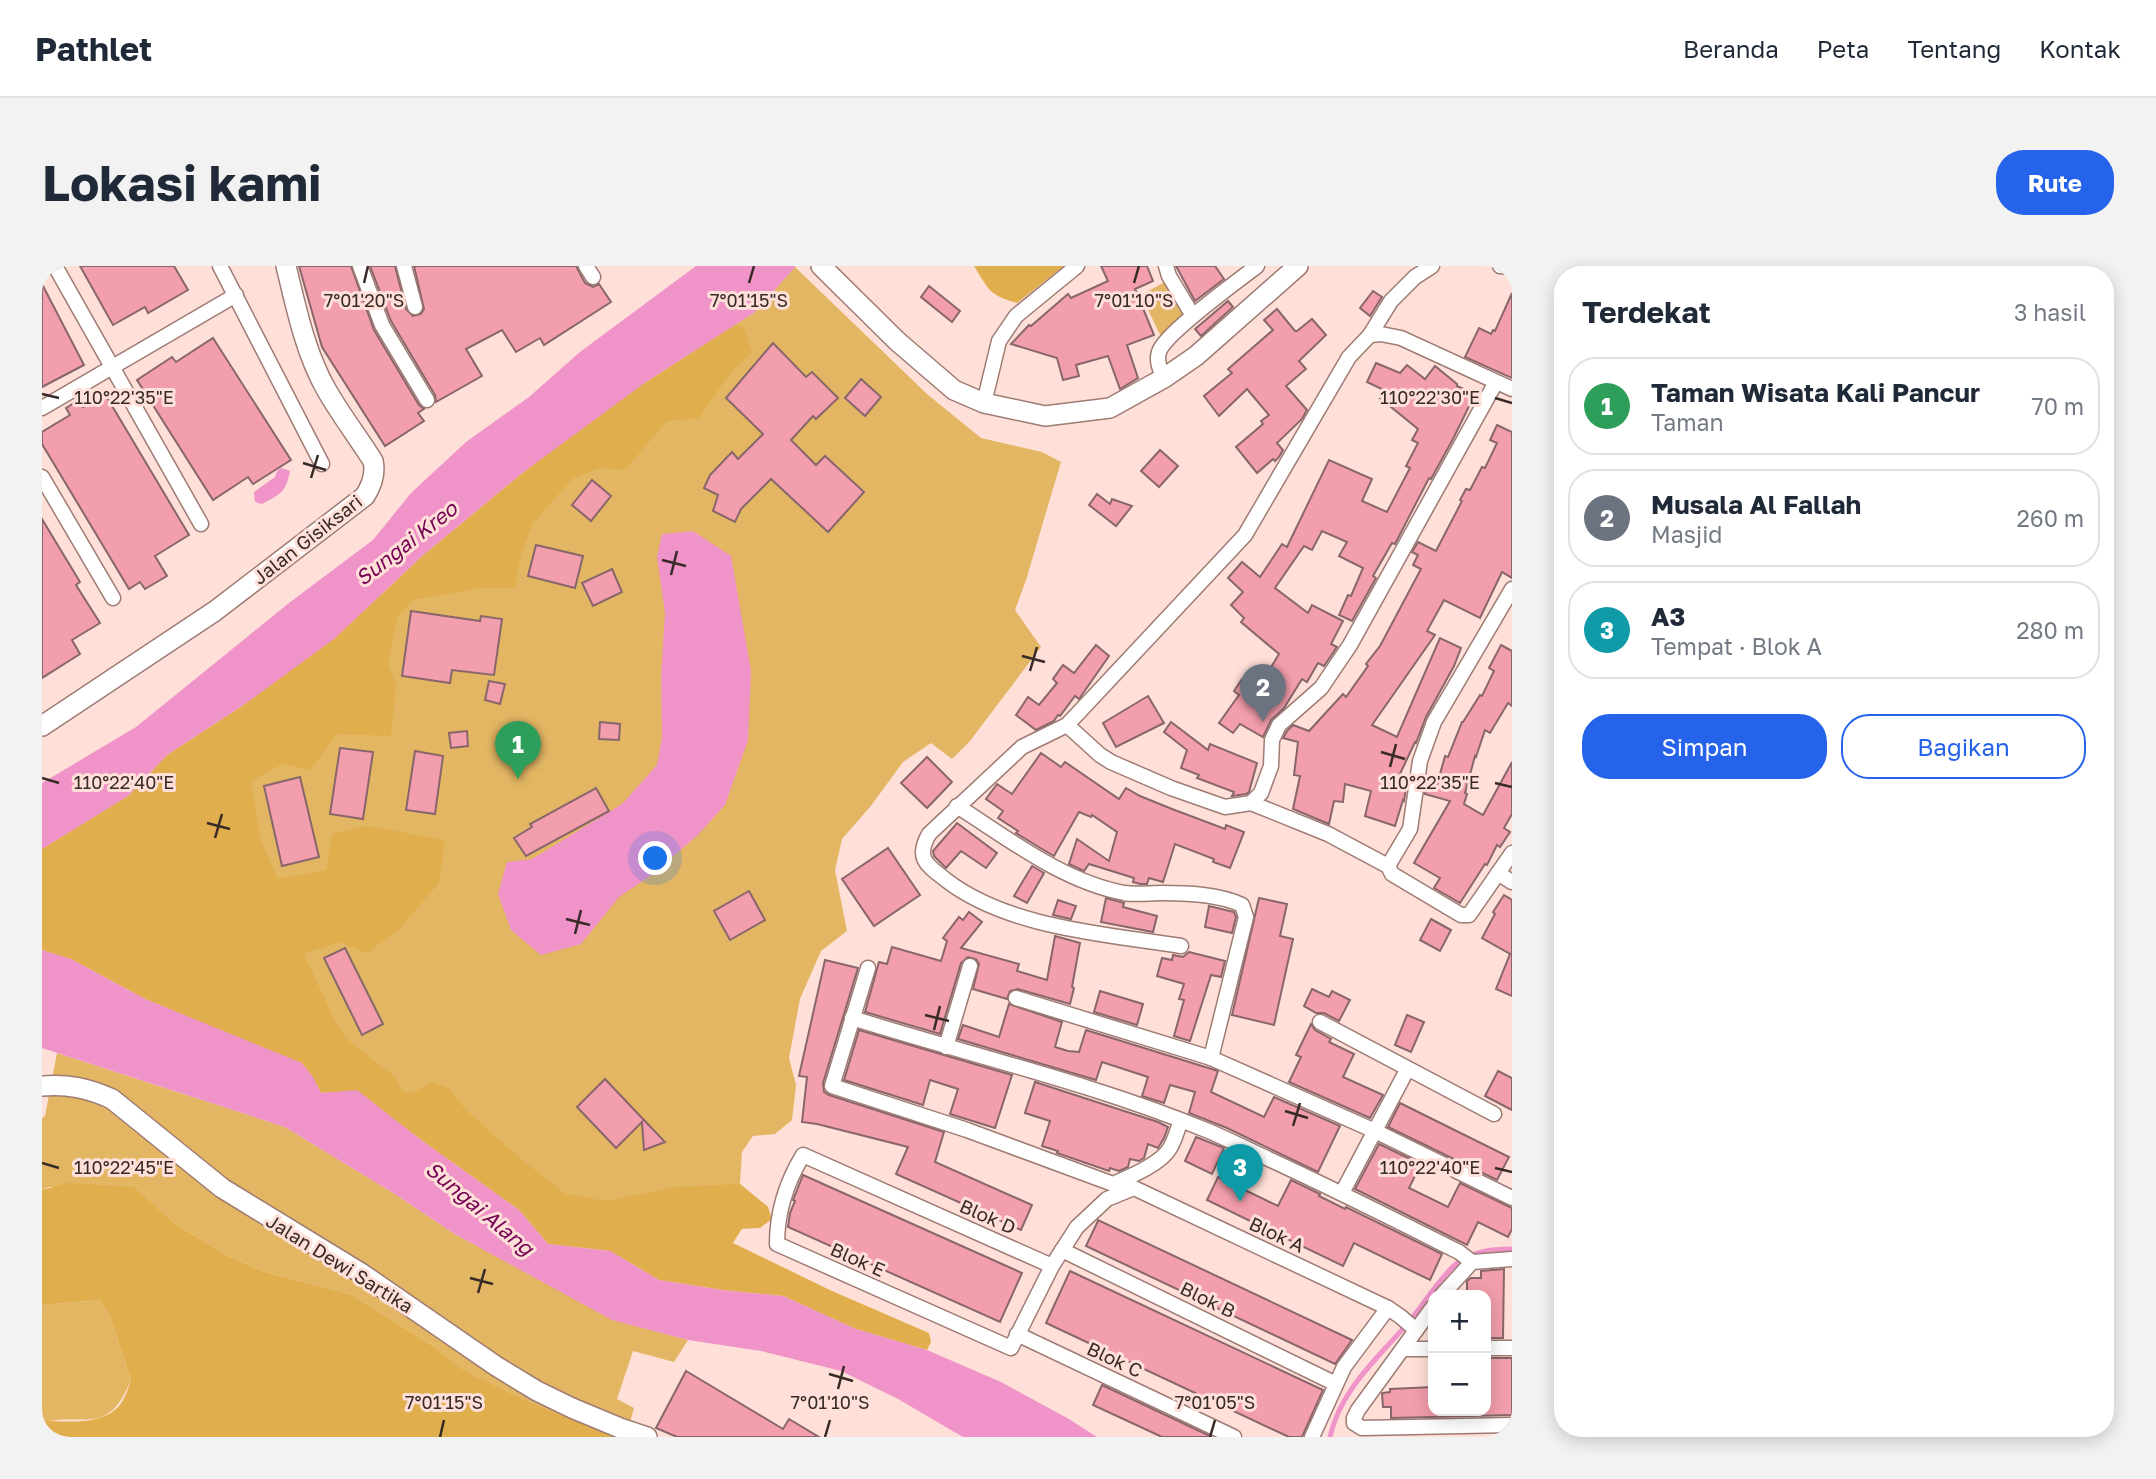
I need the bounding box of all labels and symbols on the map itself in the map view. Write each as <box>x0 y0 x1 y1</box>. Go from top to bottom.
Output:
text: 7°01'20"S <box>324 289 404 311</box>
text: 7°01'15"S <box>710 289 788 311</box>
text: 7°01'10"S <box>1095 289 1173 311</box>
text: 110°22'35"E <box>74 386 174 408</box>
text: 110°22'30"E <box>1380 386 1480 408</box>
street label: Jalan Gisiksari <box>248 489 366 589</box>
water label: Sungai Kreo <box>350 494 463 591</box>
pin: 2 <box>1240 664 1286 722</box>
pin: 1 <box>495 721 541 779</box>
text: 110°22'40"E <box>74 771 174 793</box>
text: 110°22'35"E <box>1380 771 1480 793</box>
your location <box>638 841 672 875</box>
pin: 3 <box>1217 1144 1263 1202</box>
water label: Sungai Alang <box>421 1155 541 1262</box>
text: 110°22'45"E <box>74 1156 174 1178</box>
text: 110°22'40"E <box>1380 1156 1480 1178</box>
street label: Blok D <box>956 1194 1020 1238</box>
street label: Jalan Dewi Sartika <box>262 1209 418 1317</box>
street label: Blok A <box>1246 1211 1308 1257</box>
street label: Blok E <box>827 1237 889 1281</box>
street label: Blok B <box>1177 1276 1239 1322</box>
street label: Blok C <box>1084 1336 1146 1382</box>
text: 7°01'15"S <box>405 1391 483 1413</box>
text: 7°01'10"S <box>791 1391 869 1413</box>
text: 7°01'05"S <box>1175 1391 1255 1413</box>

